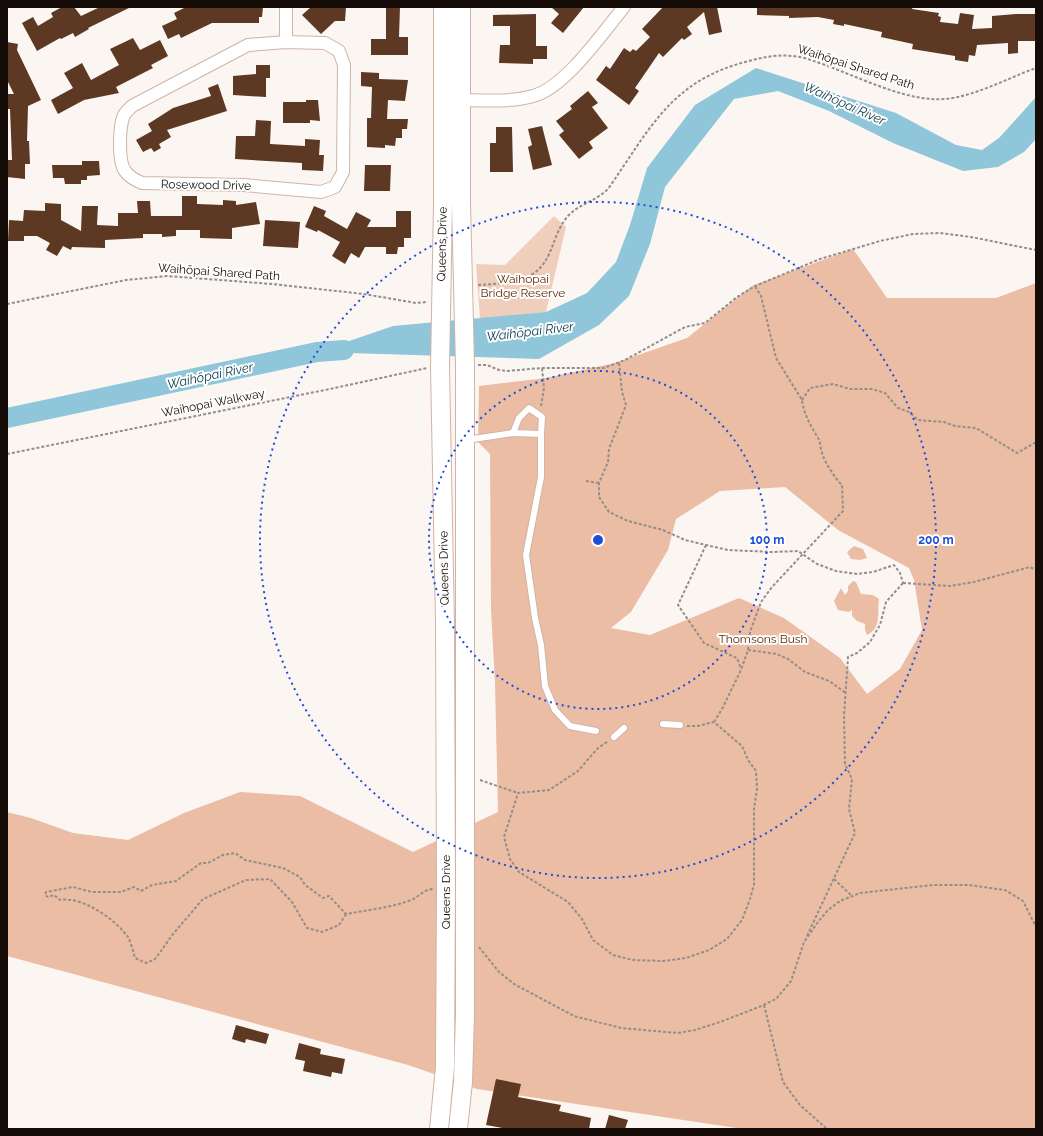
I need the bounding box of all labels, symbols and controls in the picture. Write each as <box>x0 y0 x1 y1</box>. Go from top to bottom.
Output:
street label: Waihōpai Shared Path <box>796 41 916 93</box>
water label: Waihōpai River <box>802 79 888 128</box>
street label: Rosewood Drive <box>161 177 251 193</box>
street label: Queens Drive <box>434 207 450 281</box>
street label: Waihōpai Shared Path <box>158 261 280 283</box>
park label: Waihopai Bridge Reserve <box>481 272 565 300</box>
water label: Waihōpai River <box>486 319 575 344</box>
water label: Waihōpai River <box>166 359 255 392</box>
street label: Waihopai Walkway <box>160 386 266 420</box>
street label: Queens Drive <box>436 531 452 605</box>
centre of rings <box>591 533 605 547</box>
text: 100 m <box>750 533 784 547</box>
text: 200 m <box>918 533 954 547</box>
park label: Thomsons Bush <box>718 632 808 646</box>
street label: Queens Drive <box>439 855 453 929</box>

